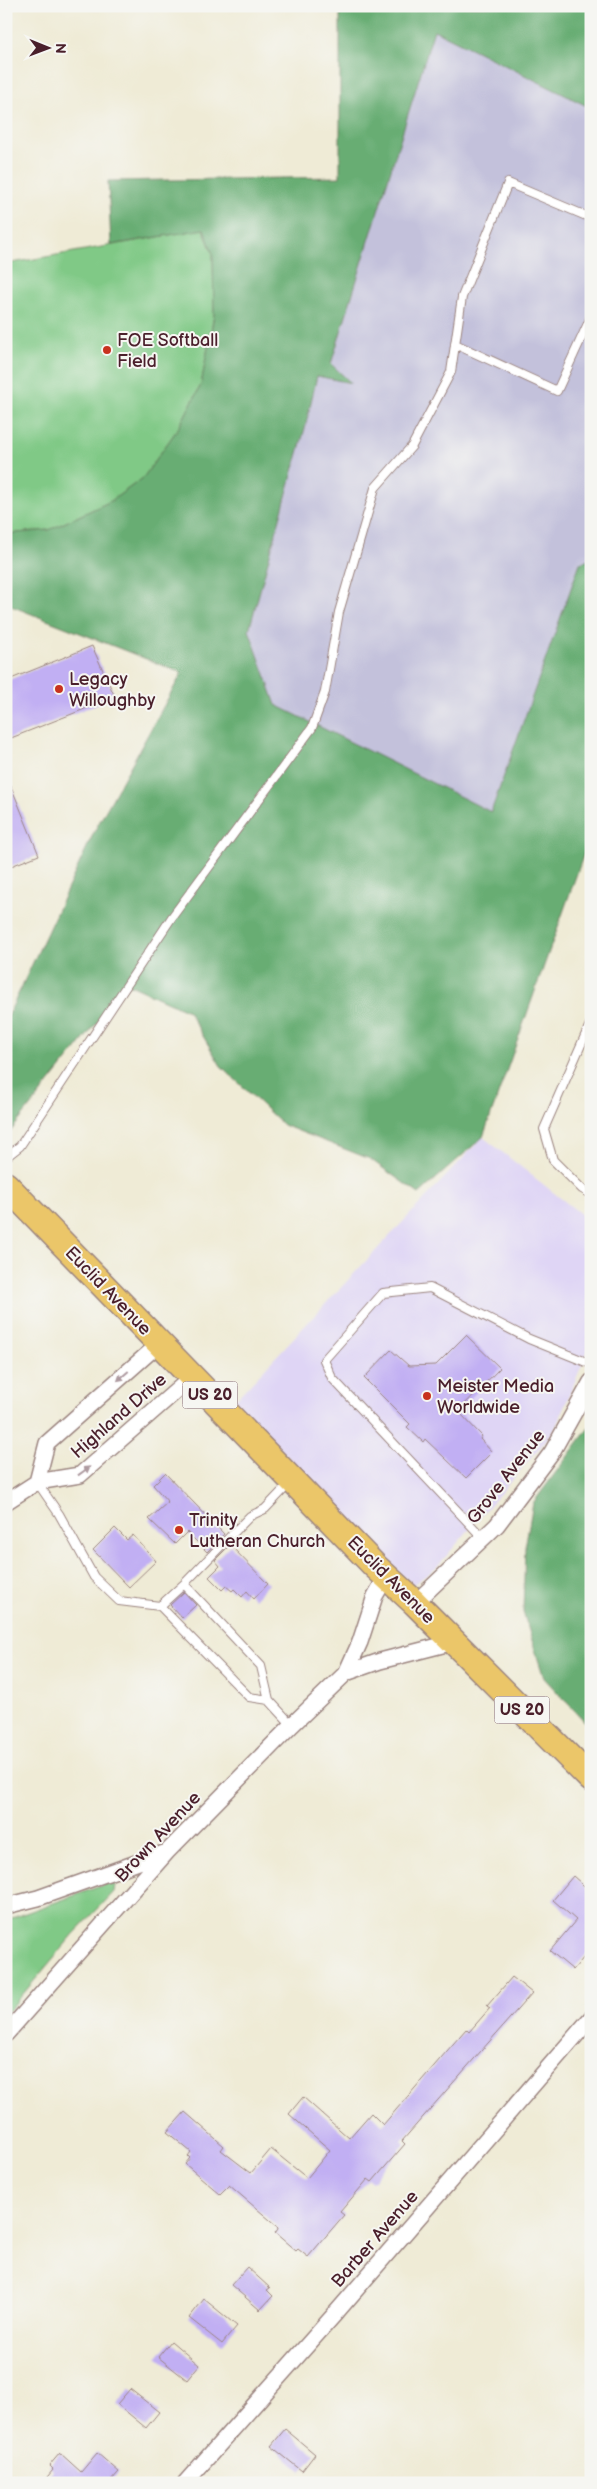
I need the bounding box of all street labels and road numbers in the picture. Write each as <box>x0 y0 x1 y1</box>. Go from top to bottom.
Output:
street label: Euclid Avenue <box>61 1242 156 1340</box>
street label: Highland Drive <box>67 1369 171 1463</box>
road number: US 20 <box>182 1382 238 1408</box>
street label: Grove Avenue <box>463 1425 550 1528</box>
street label: Euclid Avenue <box>343 1532 439 1628</box>
road number: US 20 <box>494 1696 550 1724</box>
street label: Brown Avenue <box>111 1787 205 1887</box>
street label: Barber Avenue <box>327 2186 423 2292</box>

